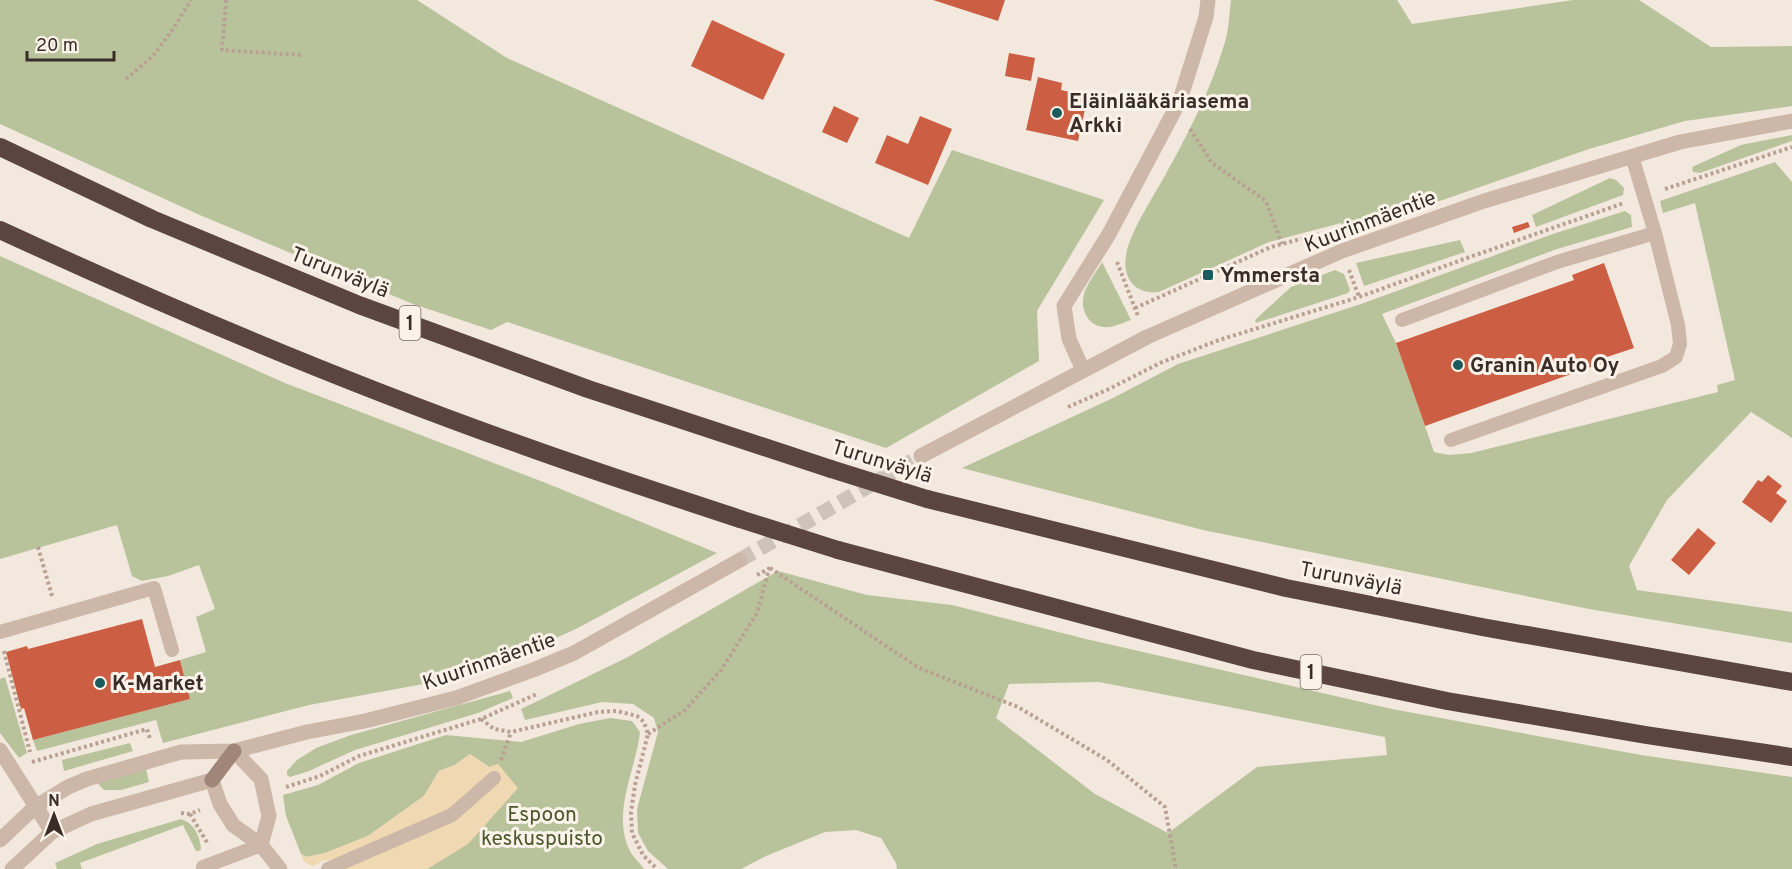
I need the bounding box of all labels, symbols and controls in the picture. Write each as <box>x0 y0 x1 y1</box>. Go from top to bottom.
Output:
scale bar <box>27 24 114 62</box>
text: 20 m <box>36 35 78 58</box>
place label: Eläinlääkäriasema Arkki <box>1069 89 1249 140</box>
marker: Eläinlääkäriasema Arkki <box>1050 106 1064 120</box>
street label: Kuurinmäentie <box>1301 185 1440 260</box>
street label: Turunväylä <box>286 241 393 305</box>
place label: Ymmersta <box>1220 263 1320 290</box>
marker: Ymmersta <box>1201 268 1215 282</box>
road number: 1 <box>400 306 420 340</box>
place label: Granin Auto Oy <box>1470 353 1619 380</box>
marker: Granin Auto Oy <box>1451 358 1465 372</box>
street label: Turunväylä <box>828 434 935 491</box>
street label: Turunväylä <box>1297 556 1404 603</box>
street label: Kuurinmäentie <box>419 627 560 698</box>
road number: 1 <box>1300 655 1322 689</box>
place label: K-Market <box>112 671 204 698</box>
marker: K-Market <box>93 676 107 690</box>
north arrow <box>24 785 84 845</box>
text: N <box>48 792 60 812</box>
park label: Espoon keskuspuisto <box>481 802 603 853</box>

